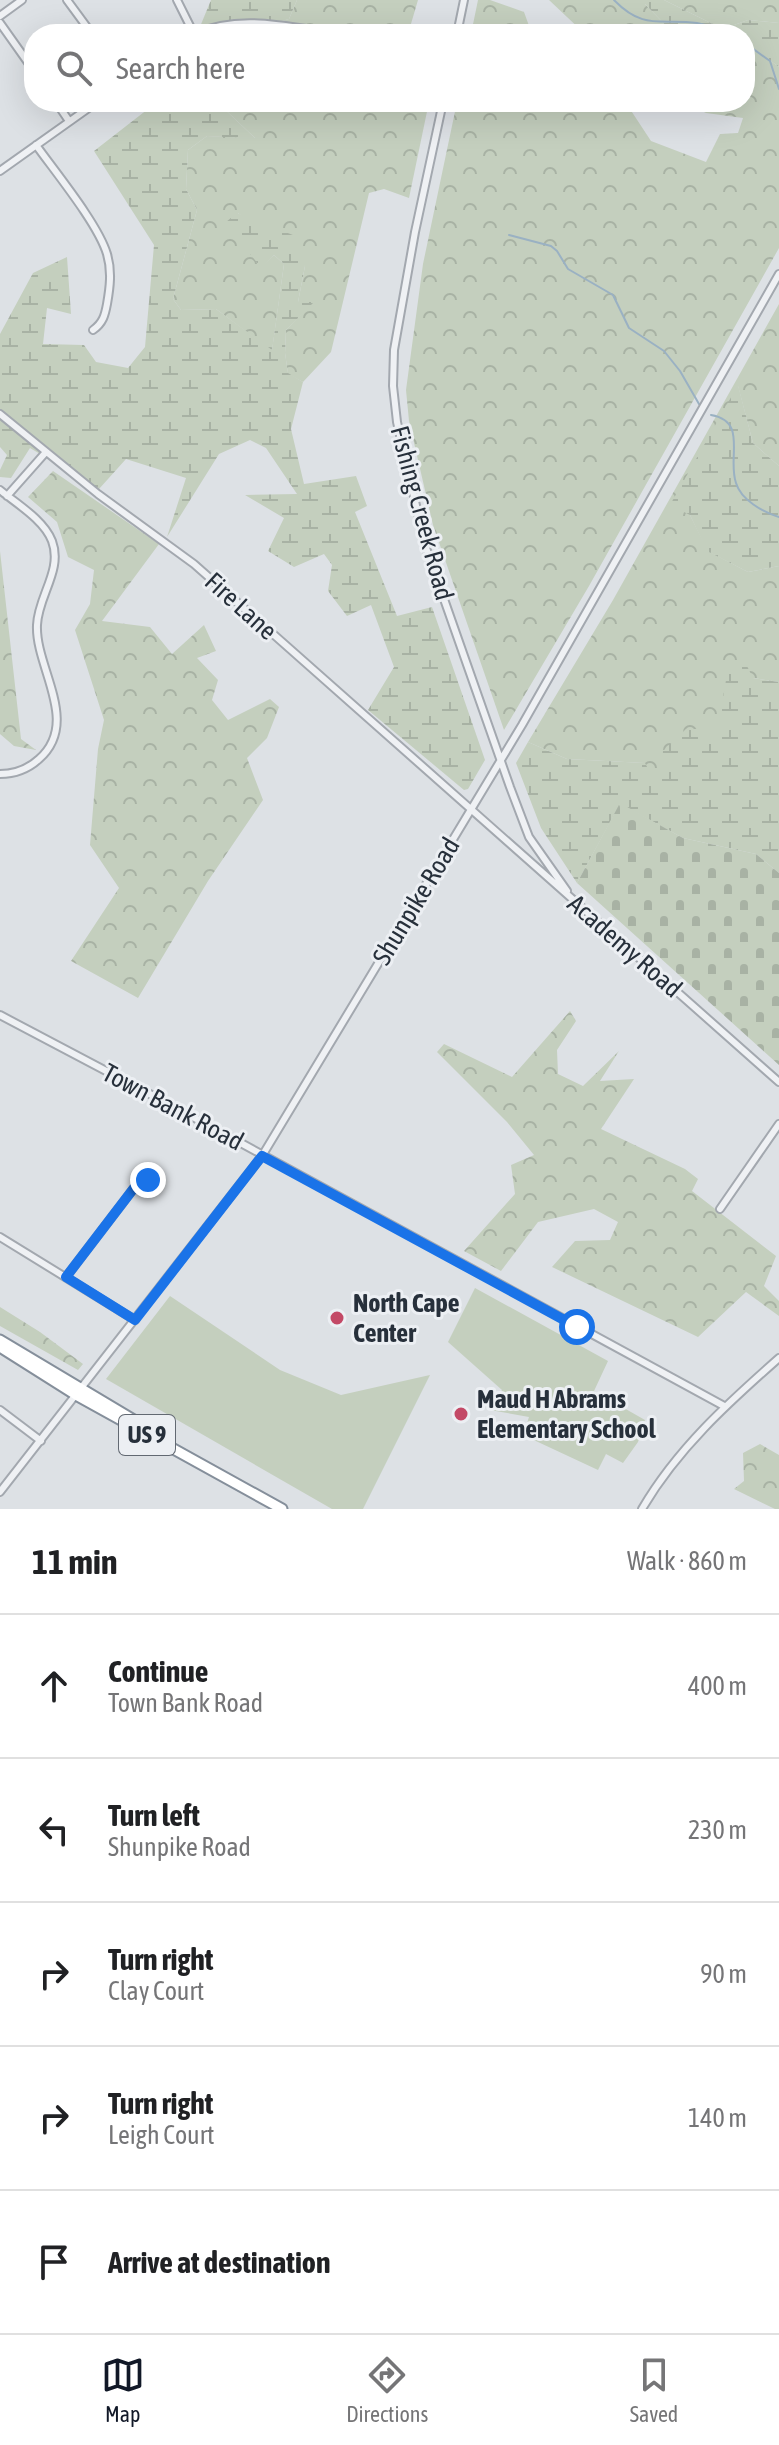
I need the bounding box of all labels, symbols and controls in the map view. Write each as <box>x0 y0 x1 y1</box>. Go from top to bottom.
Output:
search box <box>24 24 755 112</box>
icon: search <box>52 46 96 90</box>
text: Search here <box>116 51 245 85</box>
street label: Fishing Creek Road <box>384 423 460 603</box>
street label: Fire Lane <box>199 566 283 646</box>
street label: Shunpike Road <box>366 832 466 970</box>
street label: Academy Road <box>562 888 688 1004</box>
street label: Town Bank Road <box>97 1057 249 1157</box>
route end <box>130 1162 166 1198</box>
place label: North Cape Center <box>353 1288 460 1348</box>
marker: North Cape Center <box>328 1309 346 1327</box>
route start <box>559 1309 595 1345</box>
place label: Maud H Abrams Elementary School <box>477 1384 657 1444</box>
marker: Maud H Abrams Elementary School <box>452 1405 470 1423</box>
road number: US 9 <box>119 1415 175 1455</box>
text: 11 min <box>32 1542 117 1581</box>
text: Walk · 860 m <box>627 1546 747 1576</box>
text: Continue <box>108 1654 208 1688</box>
icon: ahead <box>32 1664 76 1708</box>
text: 400 m <box>688 1671 747 1701</box>
text: Town Bank Road <box>108 1688 263 1718</box>
text: Turn left <box>108 1798 200 1832</box>
icon: left <box>32 1808 76 1852</box>
text: 230 m <box>688 1815 747 1845</box>
text: Shunpike Road <box>108 1832 251 1862</box>
text: Turn right <box>108 1942 214 1976</box>
icon: right <box>32 1952 76 1996</box>
text: 90 m <box>700 1959 747 1989</box>
text: Clay Court <box>108 1976 204 2006</box>
text: Turn right <box>108 2086 214 2120</box>
icon: right <box>32 2096 76 2140</box>
text: 140 m <box>688 2103 747 2133</box>
text: Leigh Court <box>108 2120 215 2150</box>
icon: arrive <box>32 2240 76 2284</box>
text: Arrive at destination <box>108 2245 330 2279</box>
tab: Map <box>101 2353 145 2427</box>
tab: Directions <box>346 2353 428 2427</box>
tab: Saved <box>630 2353 678 2427</box>

